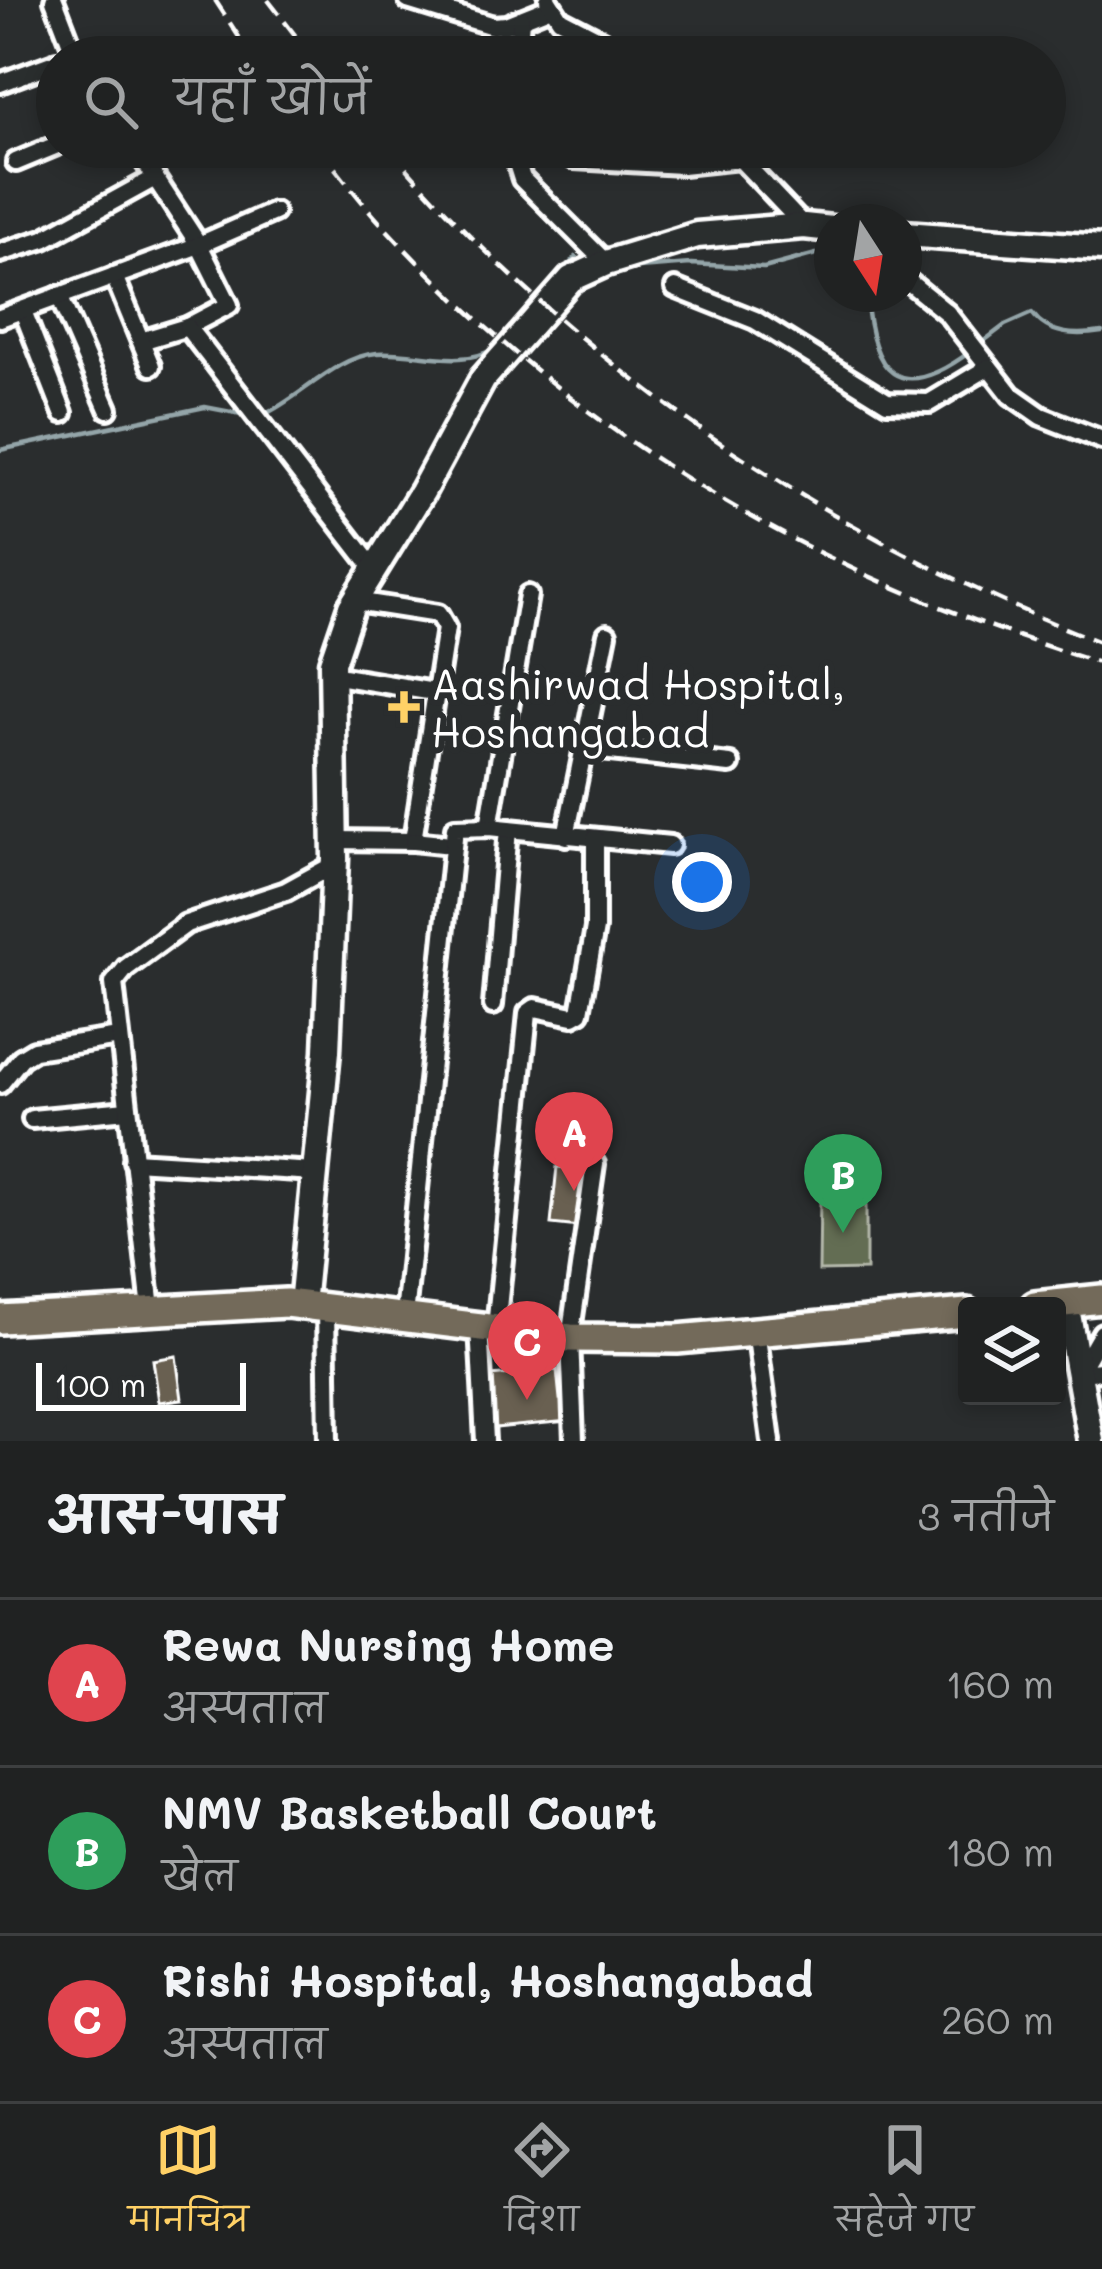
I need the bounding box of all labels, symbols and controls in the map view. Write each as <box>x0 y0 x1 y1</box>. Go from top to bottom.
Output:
search box <box>36 36 1066 168</box>
text: यहाँ खोजें <box>174 67 370 125</box>
icon: search <box>78 69 144 135</box>
north arrow <box>814 204 922 312</box>
place label: Aashirwad Hospital, Hoshangabad <box>431 656 845 759</box>
marker: Aashirwad Hospital, Hoshangabad <box>388 691 420 723</box>
your location <box>672 852 732 912</box>
pin: A <box>535 1092 613 1191</box>
pin: B <box>804 1134 882 1233</box>
map controls <box>958 1297 1066 1405</box>
button: layers <box>958 1297 1066 1405</box>
pin: C <box>488 1301 566 1400</box>
scale bar <box>36 1357 246 1410</box>
text: 100 m <box>54 1362 146 1405</box>
text: आस-पास <box>48 1479 282 1546</box>
text: 3 नतीजे <box>918 1489 1054 1540</box>
text: Rewa Nursing Home <box>162 1614 615 1672</box>
text: A <box>73 1657 101 1708</box>
text: 160 m <box>945 1657 1054 1708</box>
text: अस्पताल <box>162 1681 328 1732</box>
text: NMV Basketball Court <box>162 1782 657 1840</box>
text: B <box>74 1825 100 1876</box>
text: 180 m <box>945 1825 1054 1876</box>
text: खेल <box>162 1849 238 1900</box>
text: Rishi Hospital, Hoshangabad <box>162 1950 813 2008</box>
text: C <box>73 1993 101 2044</box>
text: 260 m <box>941 1993 1054 2044</box>
text: अस्पताल <box>162 2017 328 2068</box>
tab: मानचित्र <box>128 2117 249 2256</box>
tab: दिशा <box>505 2117 579 2256</box>
tab: सहेजे गए <box>835 2117 974 2256</box>

